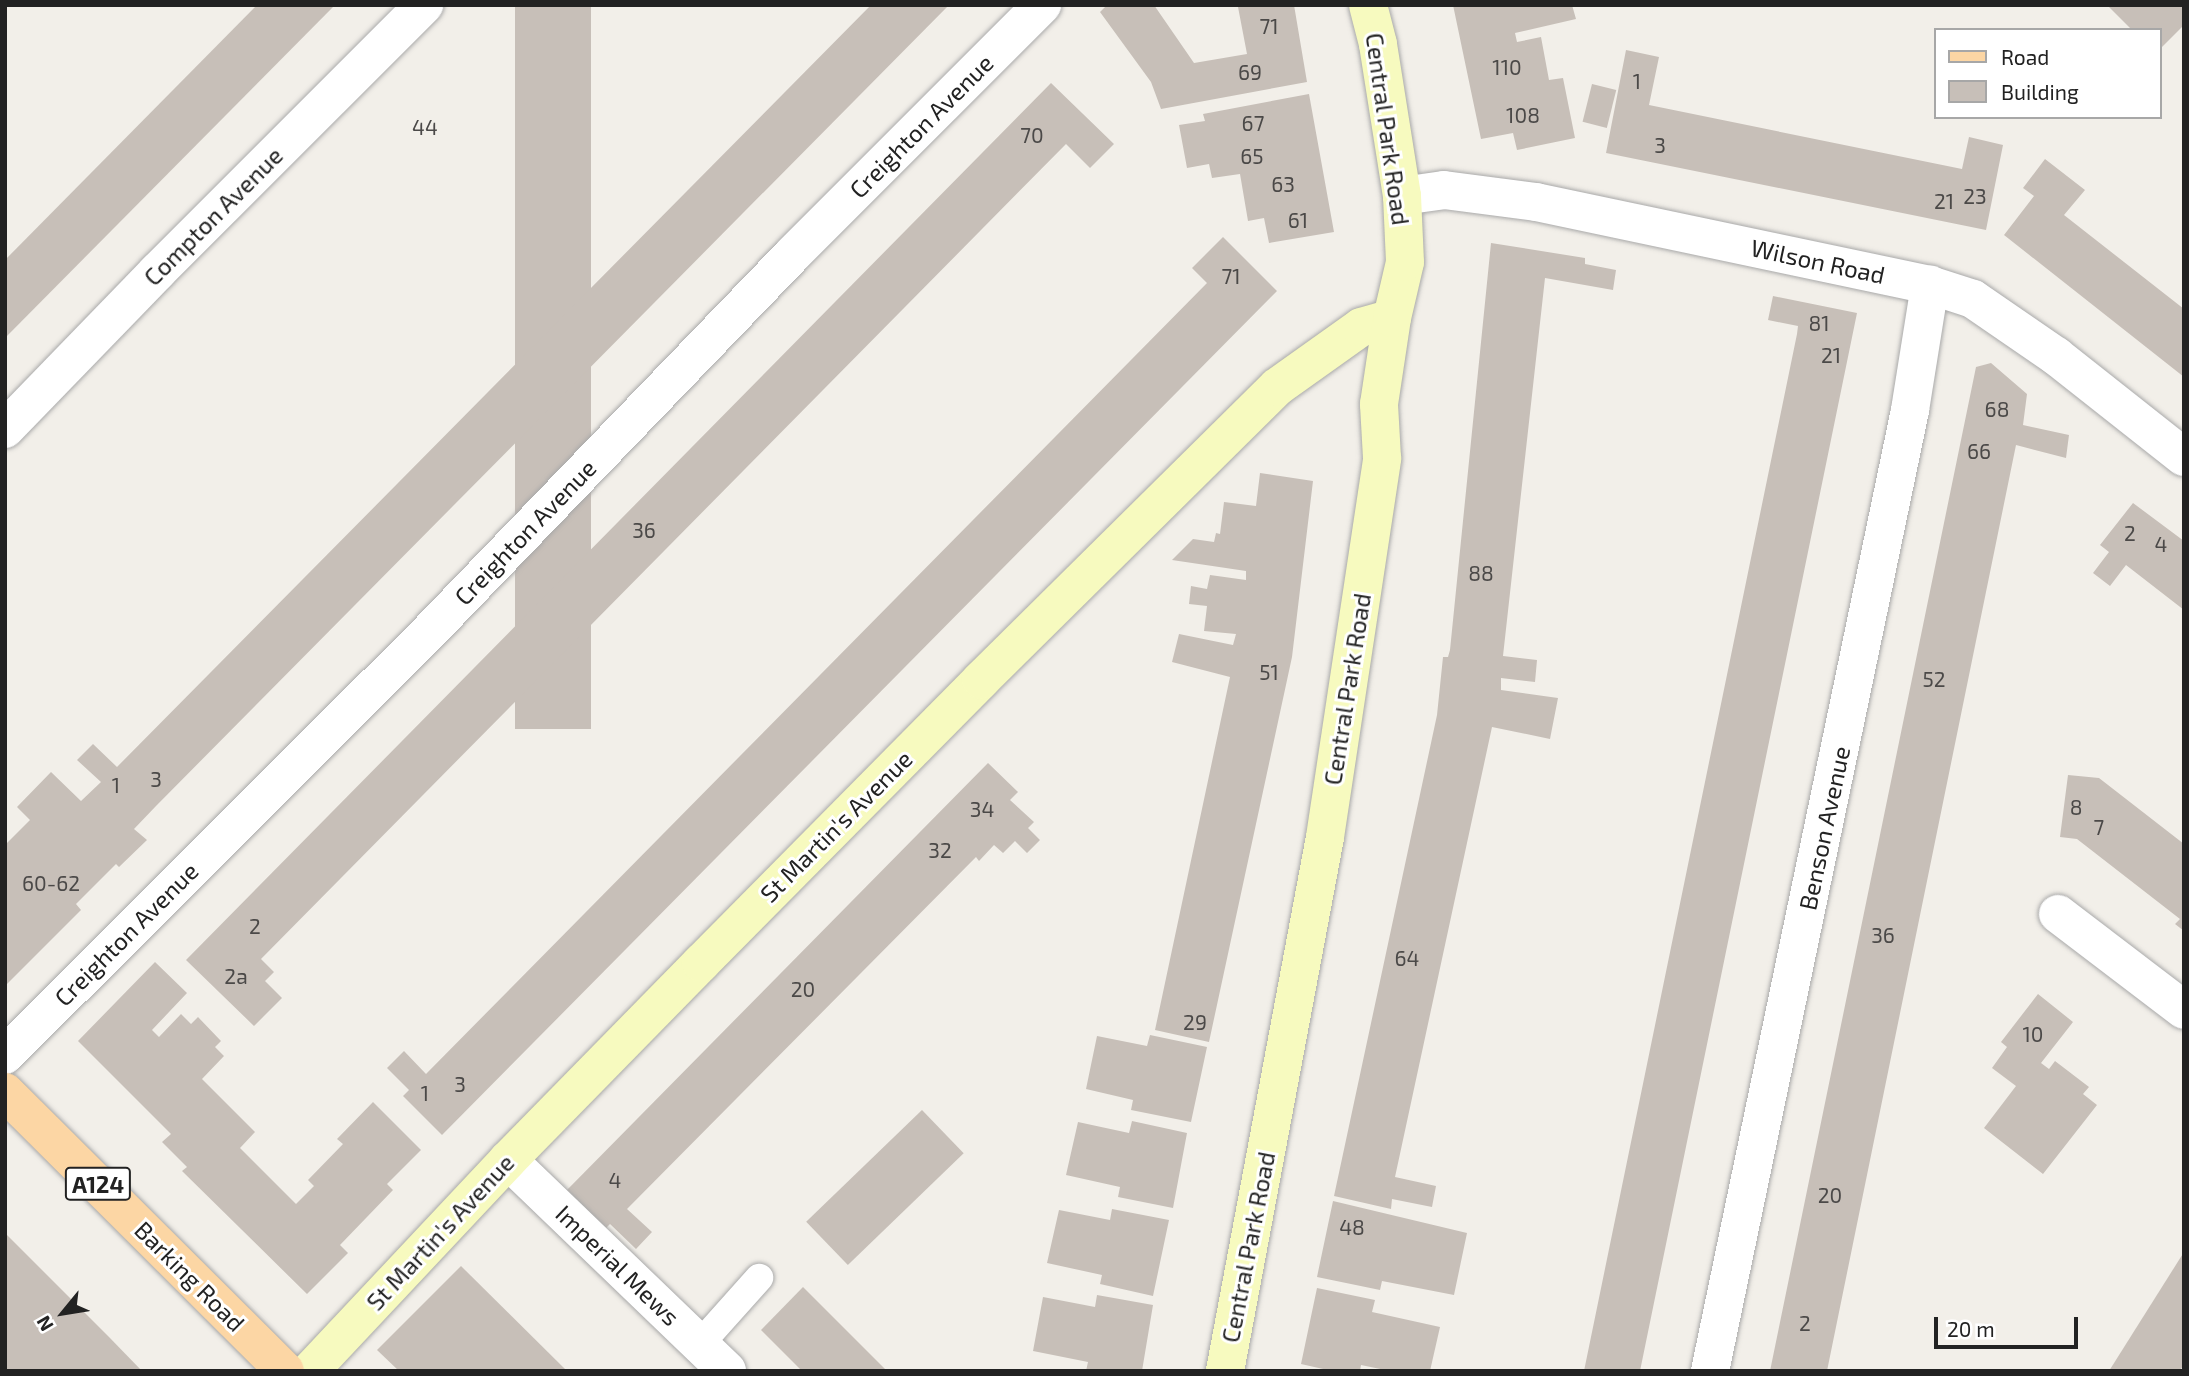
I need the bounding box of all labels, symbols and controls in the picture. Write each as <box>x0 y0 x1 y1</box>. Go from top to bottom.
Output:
house number: 71 <box>1259 13 1279 39</box>
legend <box>1934 28 2161 119</box>
street label: Central Park Road <box>1360 31 1416 227</box>
text: Road <box>2001 44 2049 69</box>
street label: Creighton Avenue <box>843 48 999 204</box>
house number: 110 <box>1492 54 1522 80</box>
house number: 69 <box>1238 59 1262 85</box>
house number: 1 <box>1633 68 1641 94</box>
text: Building <box>2001 79 2079 104</box>
house number: 108 <box>1506 102 1540 128</box>
house number: 67 <box>1242 110 1264 136</box>
house number: 44 <box>412 114 438 140</box>
house number: 70 <box>1020 122 1044 148</box>
house number: 3 <box>1654 132 1666 158</box>
street label: Compton Avenue <box>138 141 288 291</box>
house number: 65 <box>1240 143 1264 169</box>
house number: 63 <box>1271 171 1295 197</box>
house number: 23 <box>1963 183 1987 209</box>
house number: 21 <box>1934 188 1954 214</box>
house number: 61 <box>1288 207 1308 233</box>
street label: Wilson Road <box>1748 233 1888 289</box>
house number: 71 <box>1221 263 1241 289</box>
house number: 81 <box>1808 310 1830 336</box>
house number: 21 <box>1821 342 1841 368</box>
house number: 68 <box>1985 396 2009 422</box>
house number: 66 <box>1967 438 1991 464</box>
street label: Creighton Avenue <box>448 453 602 611</box>
house number: 36 <box>632 517 656 543</box>
house number: 2 <box>2124 520 2136 546</box>
house number: 4 <box>2155 531 2167 557</box>
house number: 88 <box>1468 560 1494 586</box>
street label: Central Park Road <box>1318 591 1376 787</box>
house number: 51 <box>1259 659 1279 685</box>
house number: 52 <box>1922 666 1946 692</box>
street label: Benson Avenue <box>1793 743 1855 913</box>
street label: St Martin's Avenue <box>754 744 918 908</box>
house number: 3 <box>150 766 162 792</box>
house number: 1 <box>112 772 120 798</box>
house number: 8 <box>2070 794 2082 820</box>
house number: 34 <box>970 796 994 822</box>
house number: 7 <box>2094 814 2104 840</box>
house number: 32 <box>928 837 952 863</box>
street label: Creighton Avenue <box>48 856 204 1012</box>
house number: 60-62 <box>22 870 80 896</box>
house number: 2 <box>249 913 261 939</box>
house number: 36 <box>1871 922 1895 948</box>
house number: 64 <box>1395 945 1419 971</box>
house number: 2a <box>224 963 248 989</box>
house number: 20 <box>791 976 815 1002</box>
house number: 29 <box>1183 1009 1207 1035</box>
house number: 10 <box>2022 1021 2044 1047</box>
house number: 3 <box>454 1071 466 1097</box>
house number: 1 <box>421 1080 429 1106</box>
street label: St Martin's Avenue <box>360 1148 520 1316</box>
street label: Central Park Road <box>1215 1149 1281 1345</box>
road number: A124 <box>65 1164 131 1204</box>
house number: 4 <box>609 1167 621 1193</box>
house number: 20 <box>1818 1182 1842 1208</box>
street label: Imperial Mews <box>550 1199 686 1331</box>
house number: 48 <box>1339 1214 1365 1240</box>
street label: Barking Road <box>129 1215 251 1337</box>
north arrow <box>28 1278 98 1348</box>
scale bar <box>1937 1302 2080 1346</box>
house number: 2 <box>1799 1310 1811 1336</box>
text: N <box>31 1312 58 1335</box>
text: 20 m <box>1947 1316 1995 1341</box>

